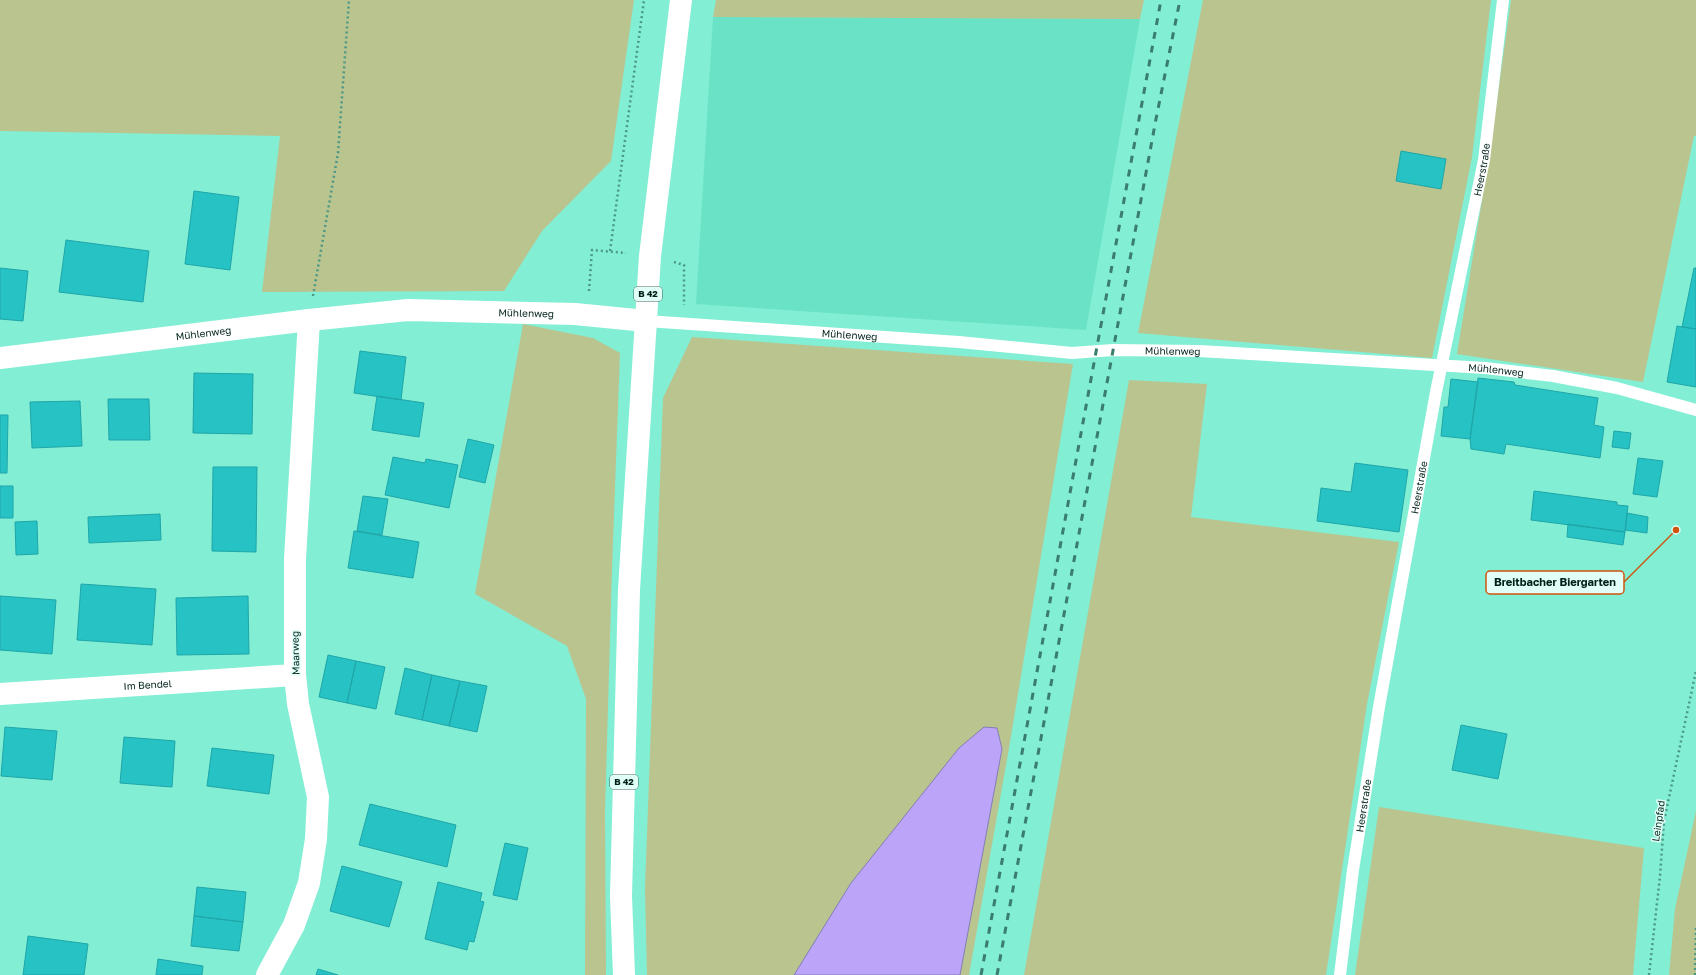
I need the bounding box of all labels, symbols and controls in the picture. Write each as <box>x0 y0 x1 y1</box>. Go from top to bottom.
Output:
street label: Heerstraße <box>1471 142 1492 197</box>
road number: B 42 <box>634 287 662 301</box>
street label: Mühlenweg <box>498 306 554 319</box>
street label: Mühlenweg <box>175 324 232 342</box>
street label: Mühlenweg <box>821 327 878 343</box>
street label: Mühlenweg <box>1145 344 1201 357</box>
street label: Mühlenweg <box>1468 361 1524 379</box>
street label: Heerstraße <box>1408 460 1429 515</box>
callout: Breitbacher Biergarten <box>1486 571 1624 594</box>
text: Breitbacher Biergarten <box>1494 575 1616 588</box>
street label: Maarweg <box>289 631 301 675</box>
street label: Im Bendel <box>123 677 172 692</box>
road number: B 42 <box>610 775 638 789</box>
street label: Heerstraße <box>1353 778 1373 833</box>
street label: Leinpfad <box>1649 800 1667 842</box>

